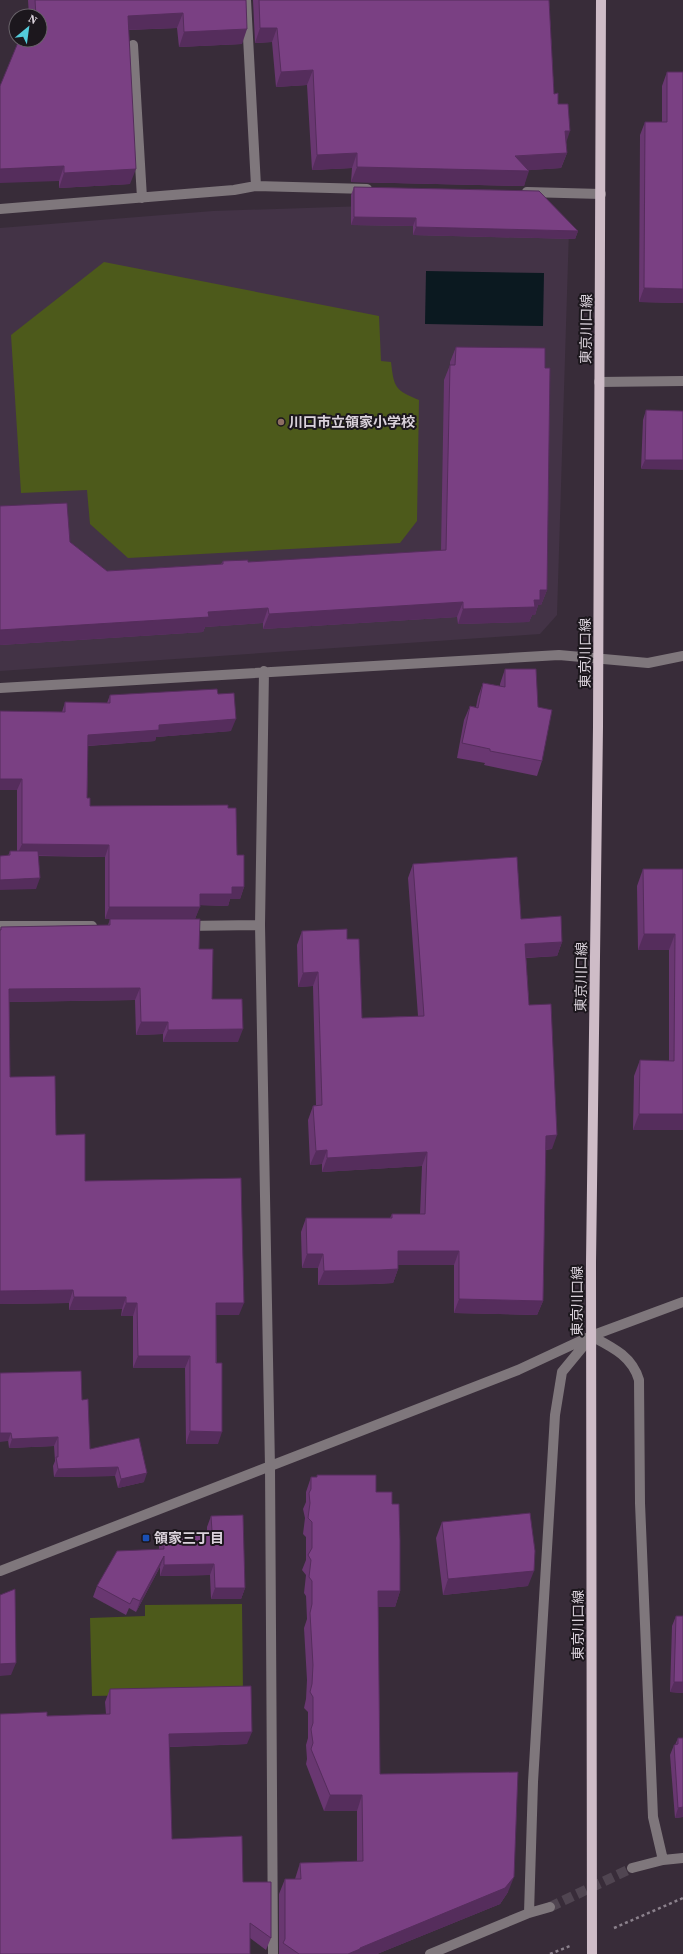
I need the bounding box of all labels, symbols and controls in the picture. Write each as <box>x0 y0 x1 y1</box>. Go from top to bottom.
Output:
north arrow <box>8 8 48 48</box>
text: N <box>25 11 40 28</box>
street label: 東京川口線 <box>575 294 597 364</box>
place label: 川口市立領家小学校 <box>289 412 415 432</box>
marker: 川口市立領家小学校 <box>276 417 286 427</box>
street label: 東京川口線 <box>575 618 595 688</box>
street label: 東京川口線 <box>570 942 592 1012</box>
street label: 東京川口線 <box>567 1266 587 1336</box>
place label: 領家三丁目 <box>154 1528 224 1548</box>
marker: 領家三丁目 <box>141 1533 151 1543</box>
street label: 東京川口線 <box>568 1590 588 1660</box>

